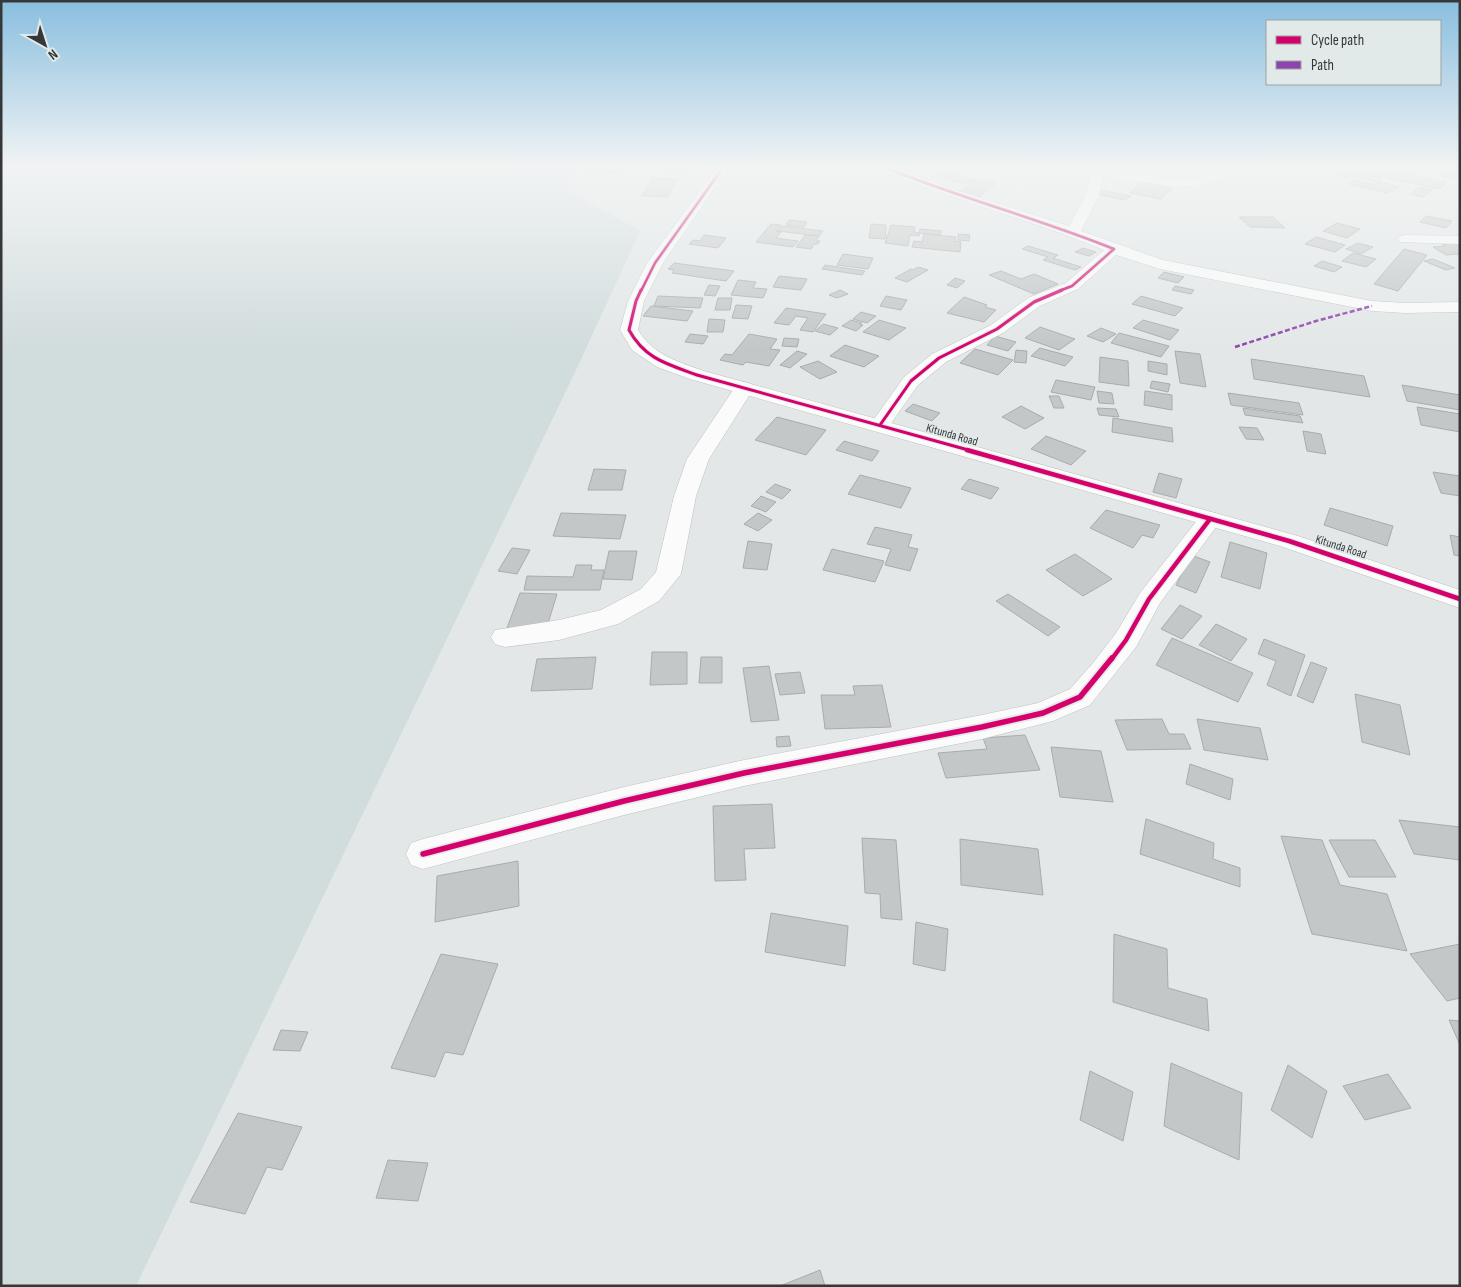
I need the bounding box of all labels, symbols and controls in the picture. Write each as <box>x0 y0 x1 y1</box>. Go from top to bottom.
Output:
north arrow <box>20 20 70 70</box>
legend <box>1266 20 1441 85</box>
text: Cycle path <box>1311 31 1364 50</box>
text: N <box>45 46 61 64</box>
text: Path <box>1311 56 1334 75</box>
street label: Kitunda Road <box>924 420 980 450</box>
street label: Kitunda Road <box>1313 532 1369 562</box>

